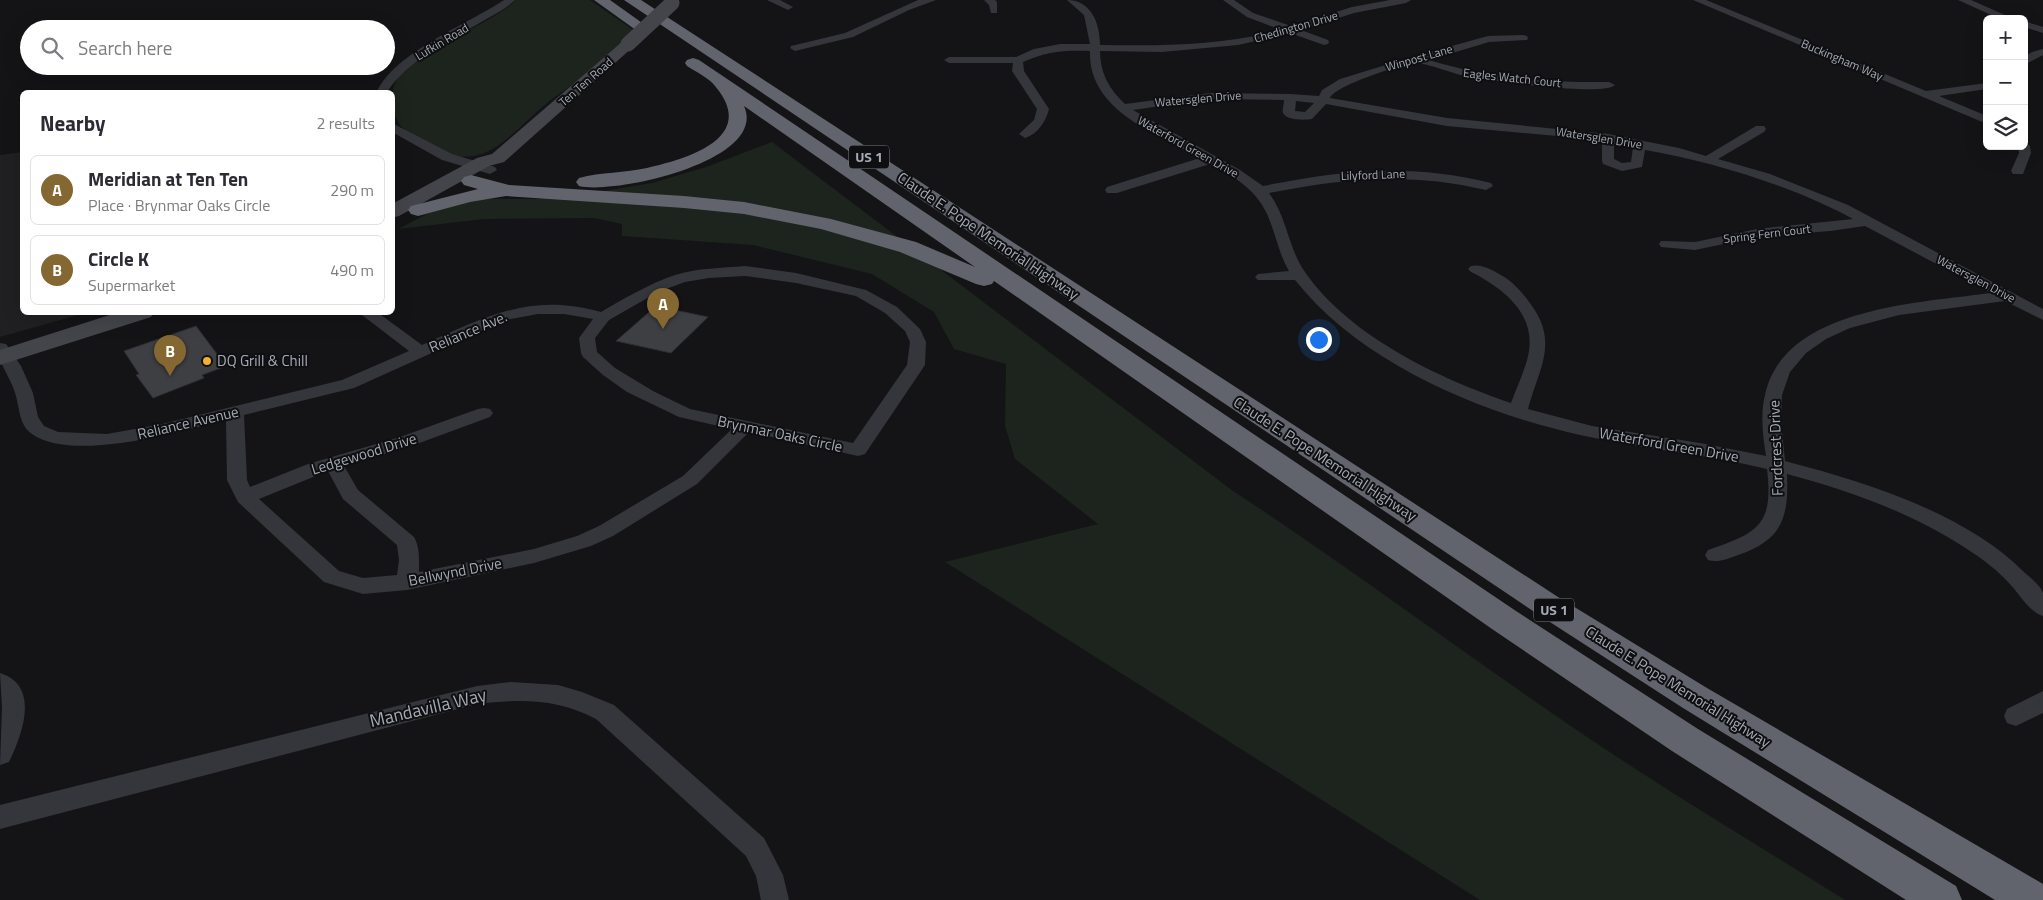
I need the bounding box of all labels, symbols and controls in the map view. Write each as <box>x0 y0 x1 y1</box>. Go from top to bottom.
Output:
street label: Chedington Drive <box>1252 5 1340 48</box>
map controls <box>1983 15 2028 150</box>
button: + <box>1983 15 2028 60</box>
street label: Lufkin Road <box>411 18 472 65</box>
search box <box>20 20 395 75</box>
text: Search here <box>78 33 172 62</box>
icon: search <box>38 34 66 62</box>
street label: Buckingham Way <box>1798 34 1886 85</box>
street label: Winpost Lane <box>1383 39 1455 76</box>
street label: Ten Ten Road <box>554 53 617 111</box>
button: − <box>1983 60 2028 105</box>
street label: Eagles Watch Court <box>1462 63 1563 92</box>
street label: Watersglen Drive <box>1154 85 1242 112</box>
button: layers <box>1983 105 2028 150</box>
text: Nearby <box>40 107 105 139</box>
text: 2 results <box>316 111 375 135</box>
street label: Waterford Green Drive <box>1134 111 1242 182</box>
street label: Watersglen Drive <box>1555 121 1643 154</box>
road number: US 1 <box>849 146 889 168</box>
text: Meridian at Ten Ten <box>88 164 248 193</box>
street label: Lilyford Lane <box>1340 164 1405 185</box>
street label: Claude E. Pope Memorial Highway <box>893 166 1084 305</box>
text: A <box>52 178 62 202</box>
text: 290 m <box>330 178 374 202</box>
text: Place · Brynmar Oaks Circle <box>88 193 270 217</box>
street label: Spring Fern Court <box>1722 219 1812 248</box>
text: Circle K <box>88 244 149 273</box>
street label: Watersglen Drive <box>1933 250 2019 307</box>
text: B <box>52 258 62 282</box>
text: 490 m <box>330 258 374 282</box>
text: Supermarket <box>88 273 175 297</box>
pin: A <box>647 288 679 329</box>
street label: Reliance Ave. <box>425 305 510 358</box>
your location <box>1306 327 1332 353</box>
pin: B <box>154 335 186 376</box>
place label: DQ Grill & Chill <box>217 349 308 372</box>
marker: DQ Grill & Chill <box>201 355 213 367</box>
street label: Claude E. Pope Memorial Highway <box>1229 390 1422 527</box>
street label: Reliance Avenue <box>135 400 241 445</box>
street label: Fordcrest Drive <box>1762 400 1789 496</box>
street label: Brynmar Oaks Circle <box>715 409 845 458</box>
street label: Waterford Green Drive <box>1598 421 1741 468</box>
street label: Ledgewood Drive <box>308 427 419 480</box>
street label: Bellwynd Drive <box>406 551 503 592</box>
road number: US 1 <box>1534 598 1574 622</box>
street label: Claude E. Pope Memorial Highway <box>1581 620 1775 753</box>
street label: Mandavilla Way <box>367 681 489 734</box>

